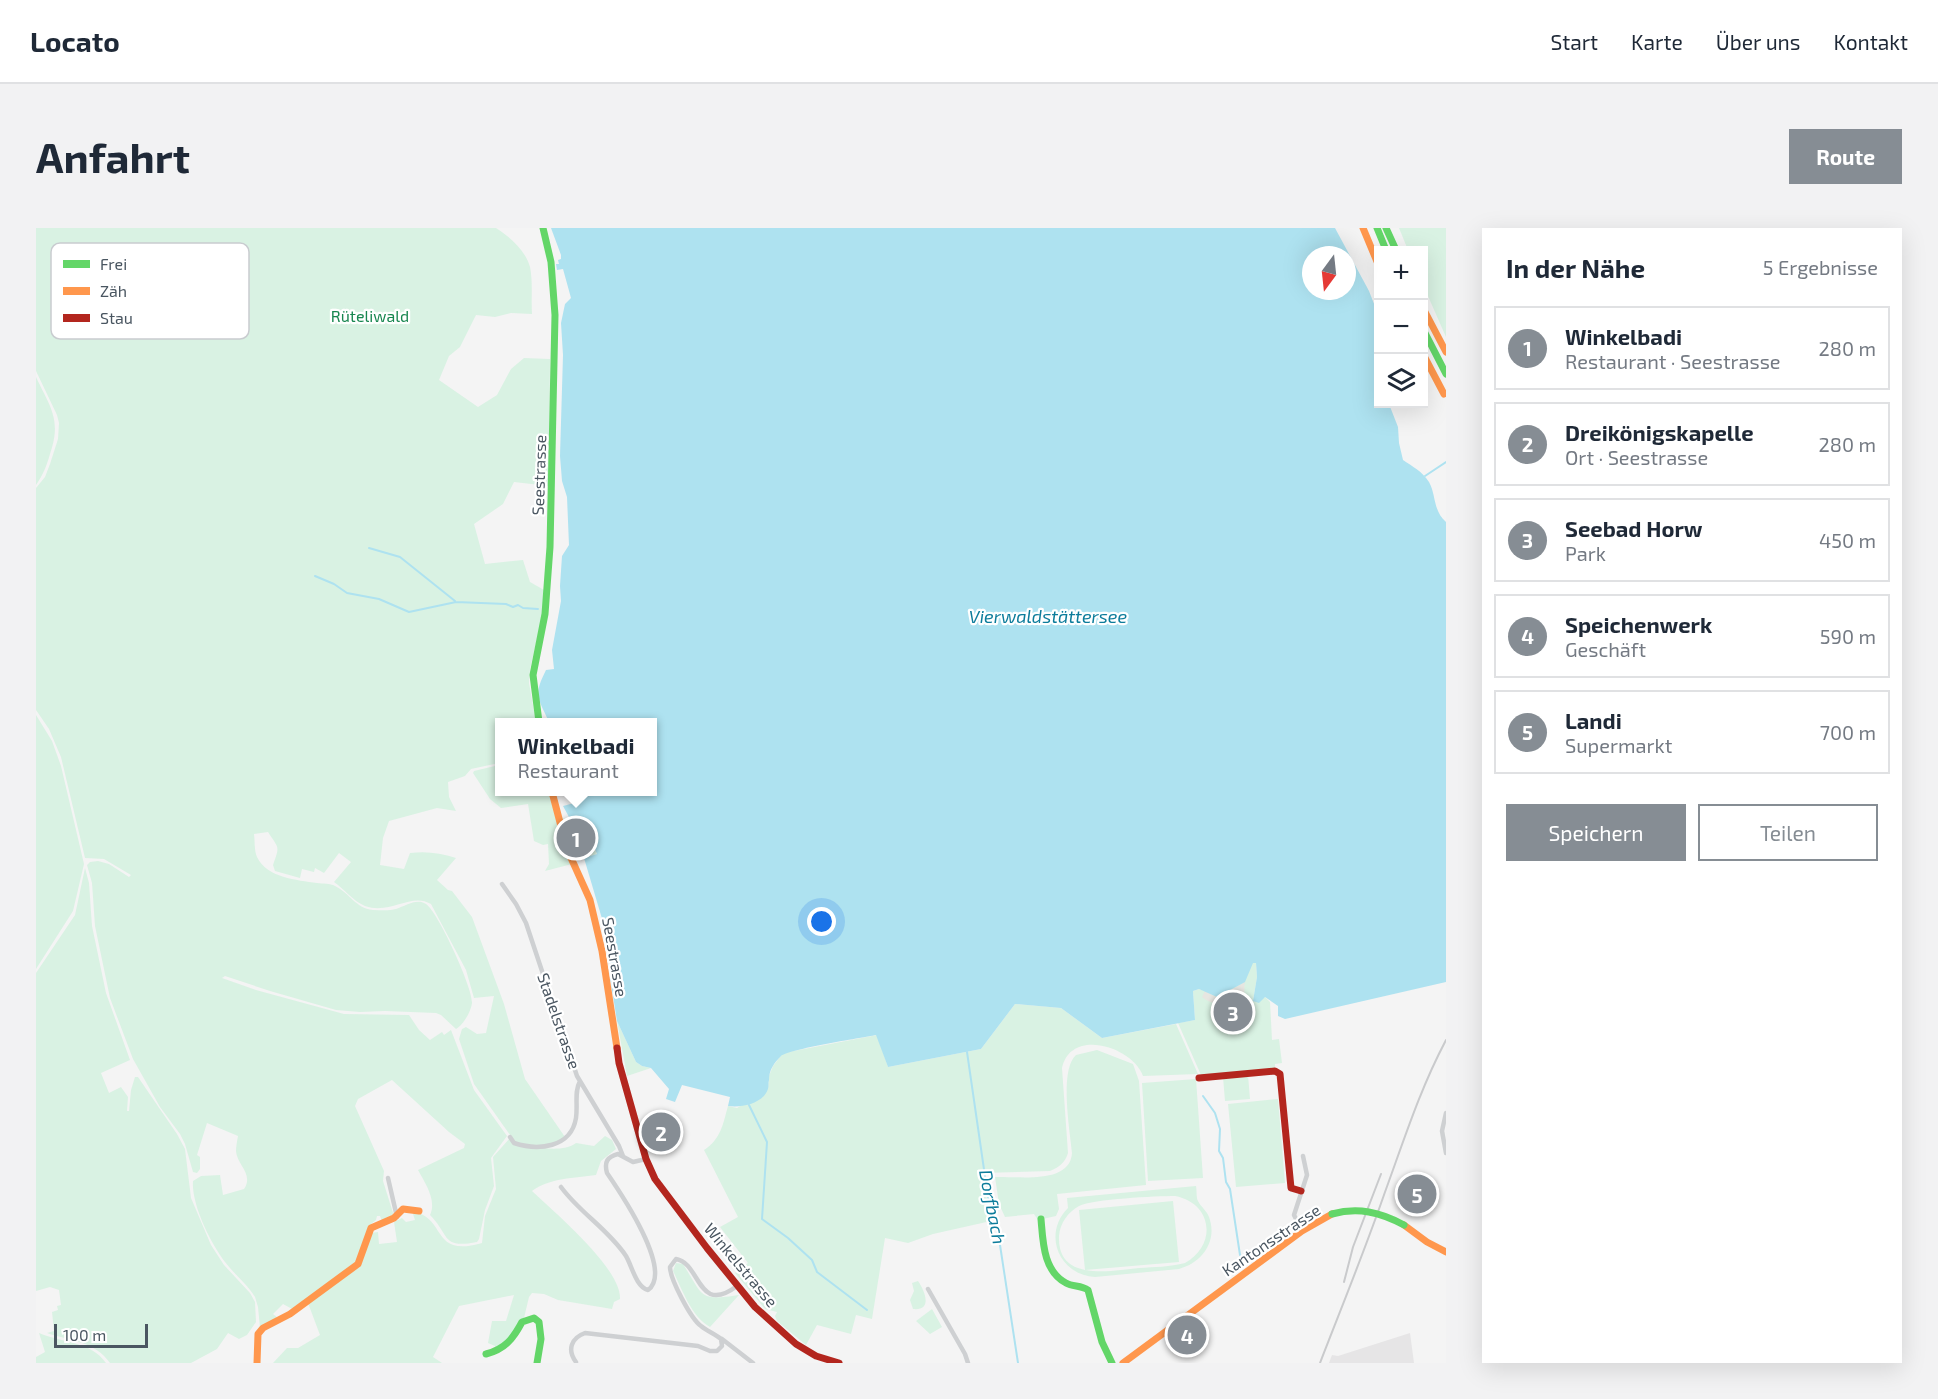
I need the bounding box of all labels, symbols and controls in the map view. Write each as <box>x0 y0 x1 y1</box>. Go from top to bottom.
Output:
text: Locato <box>30 24 120 58</box>
text: Start <box>1551 29 1598 54</box>
text: Karte <box>1631 29 1683 54</box>
text: Über uns <box>1716 29 1801 54</box>
text: Kontakt <box>1834 29 1908 54</box>
button: Route <box>1789 129 1902 184</box>
text: Anfahrt <box>36 131 190 181</box>
legend <box>51 243 249 339</box>
north arrow <box>1302 246 1356 300</box>
map controls <box>1374 246 1428 408</box>
button: + <box>1374 246 1428 300</box>
text: In der Nähe <box>1506 252 1645 283</box>
text: Frei <box>100 254 127 273</box>
text: 5 Ergebnisse <box>1763 255 1878 279</box>
text: Zäh <box>100 281 127 300</box>
button: − <box>1374 300 1428 354</box>
park label: Rüteliwald <box>331 306 409 325</box>
text: Stau <box>100 308 133 327</box>
text: Winkelbadi <box>1565 323 1682 349</box>
text: 1 <box>1523 336 1532 360</box>
text: 280 m <box>1819 336 1876 360</box>
text: Restaurant · Seestrasse <box>1565 349 1781 373</box>
button: layers <box>1374 354 1428 408</box>
text: Dreikönigskapelle <box>1565 419 1754 445</box>
text: 2 <box>1522 432 1533 456</box>
text: 280 m <box>1819 432 1876 456</box>
street label: Seestrasse <box>528 434 549 516</box>
text: Ort · Seestrasse <box>1565 445 1708 469</box>
text: Seebad Horw <box>1565 515 1702 541</box>
text: 3 <box>1522 528 1533 552</box>
text: 450 m <box>1819 528 1876 552</box>
text: Park <box>1565 541 1606 565</box>
water label: Vierwaldstättersee <box>969 605 1128 627</box>
text: Speichenwerk <box>1565 611 1712 637</box>
text: 4 <box>1521 624 1534 648</box>
text: 590 m <box>1820 624 1876 648</box>
text: Geschäft <box>1565 637 1646 661</box>
text: Landi <box>1565 707 1622 733</box>
popup <box>495 718 657 796</box>
text: 5 <box>1522 720 1533 744</box>
text: 700 m <box>1820 720 1876 744</box>
text: Winkelbadi <box>517 732 635 758</box>
text: Supermarkt <box>1565 733 1672 757</box>
text: Restaurant <box>517 758 619 782</box>
button: Speichern <box>1506 804 1686 861</box>
button: Teilen <box>1698 804 1878 861</box>
pin: 1 <box>556 816 596 860</box>
your location <box>807 907 836 936</box>
street label: Seestrasse <box>599 916 632 998</box>
street label: Stadelstrasse <box>534 970 585 1071</box>
pin: 3 <box>1214 990 1252 1034</box>
pin: 2 <box>642 1110 680 1154</box>
water label: Dorfbach <box>975 1168 1011 1246</box>
pin: 5 <box>1398 1172 1436 1216</box>
street label: Kantonsstrasse <box>1218 1200 1323 1279</box>
street label: Winkelstrasse <box>701 1219 782 1311</box>
pin: 4 <box>1168 1312 1206 1358</box>
scale bar <box>54 1321 148 1348</box>
text: 100 m <box>63 1325 106 1344</box>

